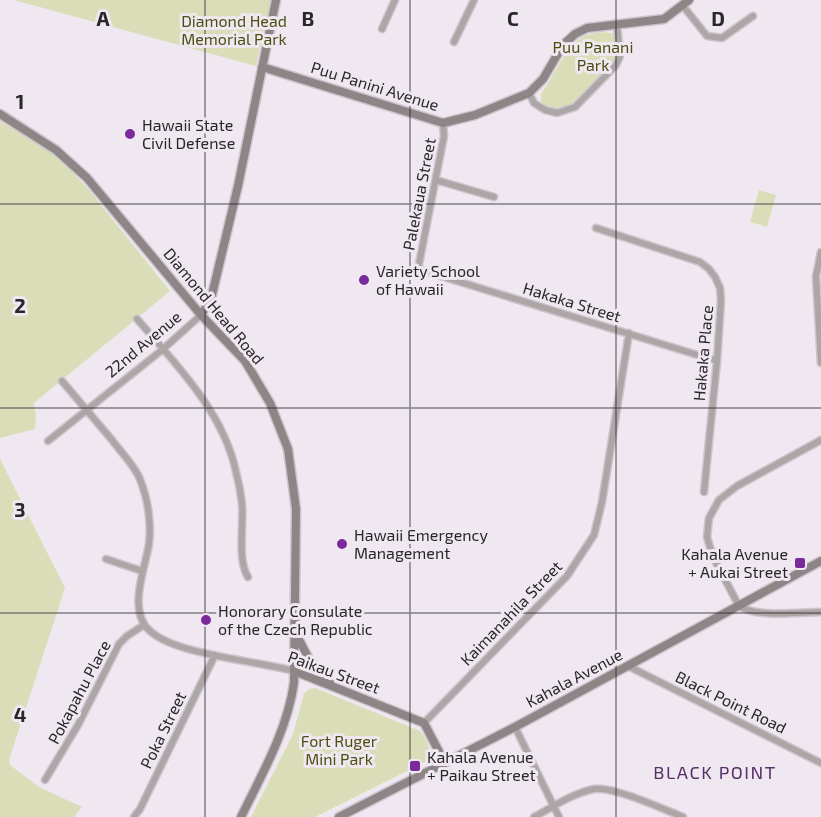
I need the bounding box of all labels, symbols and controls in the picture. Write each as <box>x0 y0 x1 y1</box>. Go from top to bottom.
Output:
text: A <box>96 6 110 30</box>
text: B <box>302 6 314 30</box>
text: C <box>507 6 519 30</box>
text: D <box>711 6 725 30</box>
park label: Diamond Head Memorial Park <box>181 11 287 48</box>
park label: Puu Panani Park <box>553 37 633 74</box>
street label: Puu Panini Avenue <box>309 57 441 114</box>
text: 1 <box>16 89 24 113</box>
place label: Hawaii State Civil Defense <box>142 115 235 152</box>
marker: Hawaii State Civil Defense <box>123 127 137 141</box>
street label: Palekaua Street <box>398 136 439 252</box>
street label: Diamond Head Road <box>160 244 269 368</box>
place label: Variety School of Hawaii <box>376 261 480 298</box>
marker: Variety School of Hawaii <box>357 273 371 287</box>
street label: Hakaka Street <box>521 278 623 325</box>
text: 2 <box>14 293 26 317</box>
street label: Hakaka Place <box>689 304 716 402</box>
street label: 22nd Avenue <box>101 306 185 381</box>
text: 3 <box>14 497 26 521</box>
place label: Hawaii Emergency Management <box>354 525 488 562</box>
marker: Hawaii Emergency Management <box>335 537 349 551</box>
place label: Kahala Avenue + Aukai Street <box>681 544 788 581</box>
street label: Kaimanahila Street <box>456 556 565 669</box>
marker: Kahala Avenue + Aukai Street <box>793 556 807 570</box>
place label: Honorary Consulate of the Czech Republic <box>218 601 373 638</box>
marker: Honorary Consulate of the Czech Republic <box>199 613 213 627</box>
street label: Pokapahu Place <box>43 637 114 747</box>
street label: Kahala Avenue <box>522 644 625 711</box>
street label: Paikau Street <box>286 646 383 697</box>
street label: Black Point Road <box>673 666 790 737</box>
street label: Poka Street <box>136 688 189 771</box>
text: 4 <box>14 702 27 726</box>
park label: Fort Ruger Mini Park <box>301 731 378 768</box>
place label: Kahala Avenue + Paikau Street <box>427 747 536 784</box>
marker: Kahala Avenue + Paikau Street <box>408 759 422 773</box>
district label: BLACK POINT <box>653 761 777 783</box>

